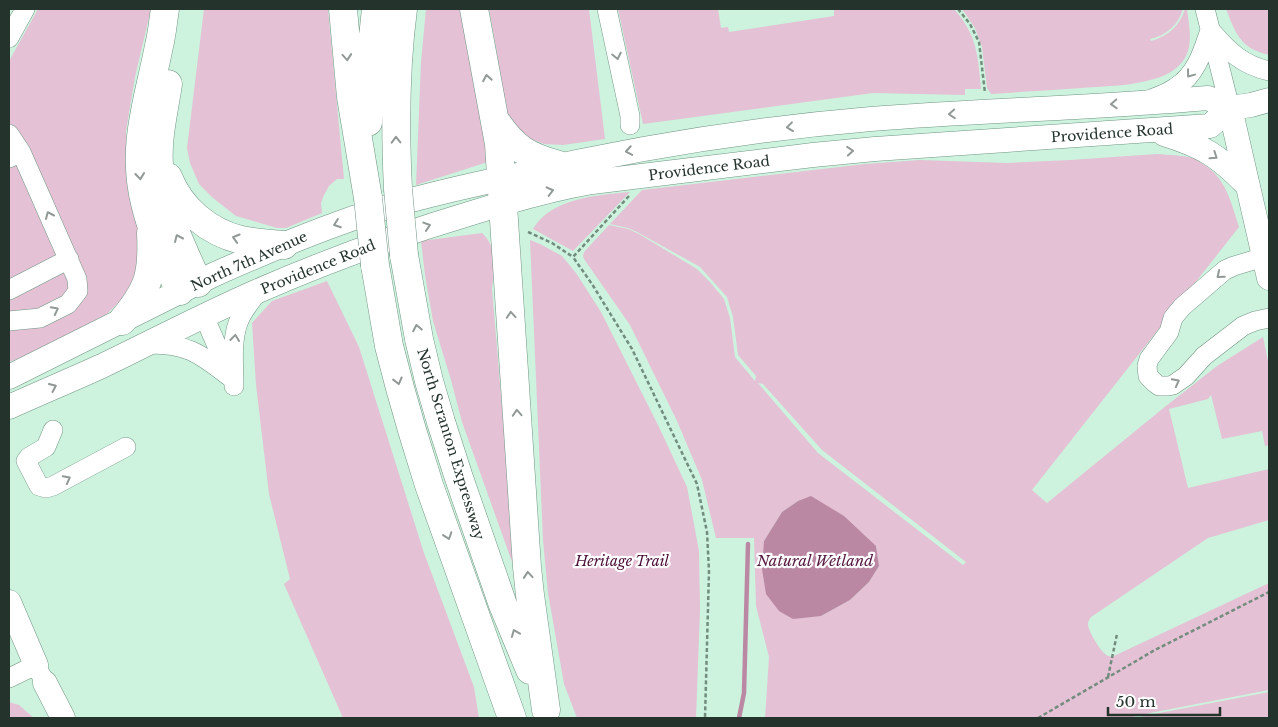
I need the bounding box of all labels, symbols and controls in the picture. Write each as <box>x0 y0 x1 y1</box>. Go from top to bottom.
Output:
one-way arrow <box>611 52 622 61</box>
one-way arrow <box>342 54 353 62</box>
one-way arrow <box>1187 68 1195 77</box>
one-way arrow <box>482 74 492 82</box>
one-way arrow <box>1109 99 1117 110</box>
one-way arrow <box>947 108 955 119</box>
street label: Providence Road <box>1050 120 1174 146</box>
one-way arrow <box>785 121 793 132</box>
one-way arrow <box>391 136 401 144</box>
one-way arrow <box>625 146 633 156</box>
one-way arrow <box>846 146 854 157</box>
one-way arrow <box>1209 149 1218 159</box>
street label: Providence Road <box>647 152 771 184</box>
one-way arrow <box>134 172 145 180</box>
one-way arrow <box>546 186 554 196</box>
one-way arrow <box>45 211 55 220</box>
one-way arrow <box>333 218 342 228</box>
one-way arrow <box>423 222 431 232</box>
street label: North 7th Avenue <box>188 227 310 295</box>
one-way arrow <box>232 233 240 243</box>
one-way arrow <box>174 234 185 243</box>
street label: Providence Road <box>258 236 379 298</box>
one-way arrow <box>1216 269 1225 278</box>
one-way arrow <box>50 306 59 316</box>
one-way arrow <box>505 310 516 318</box>
one-way arrow <box>412 324 422 333</box>
one-way arrow <box>229 333 240 341</box>
street label: North Scranton Expressway <box>413 346 489 542</box>
one-way arrow <box>392 377 403 386</box>
one-way arrow <box>1171 378 1180 388</box>
one-way arrow <box>48 383 57 394</box>
one-way arrow <box>512 409 523 417</box>
one-way arrow <box>61 475 70 485</box>
one-way arrow <box>442 531 452 540</box>
water label: Natural Wetland <box>756 551 873 570</box>
park label: Heritage Trail <box>574 552 670 570</box>
one-way arrow <box>523 571 534 579</box>
one-way arrow <box>510 629 521 638</box>
scale bar <box>1108 684 1220 716</box>
text: 50 m <box>1116 692 1156 711</box>

